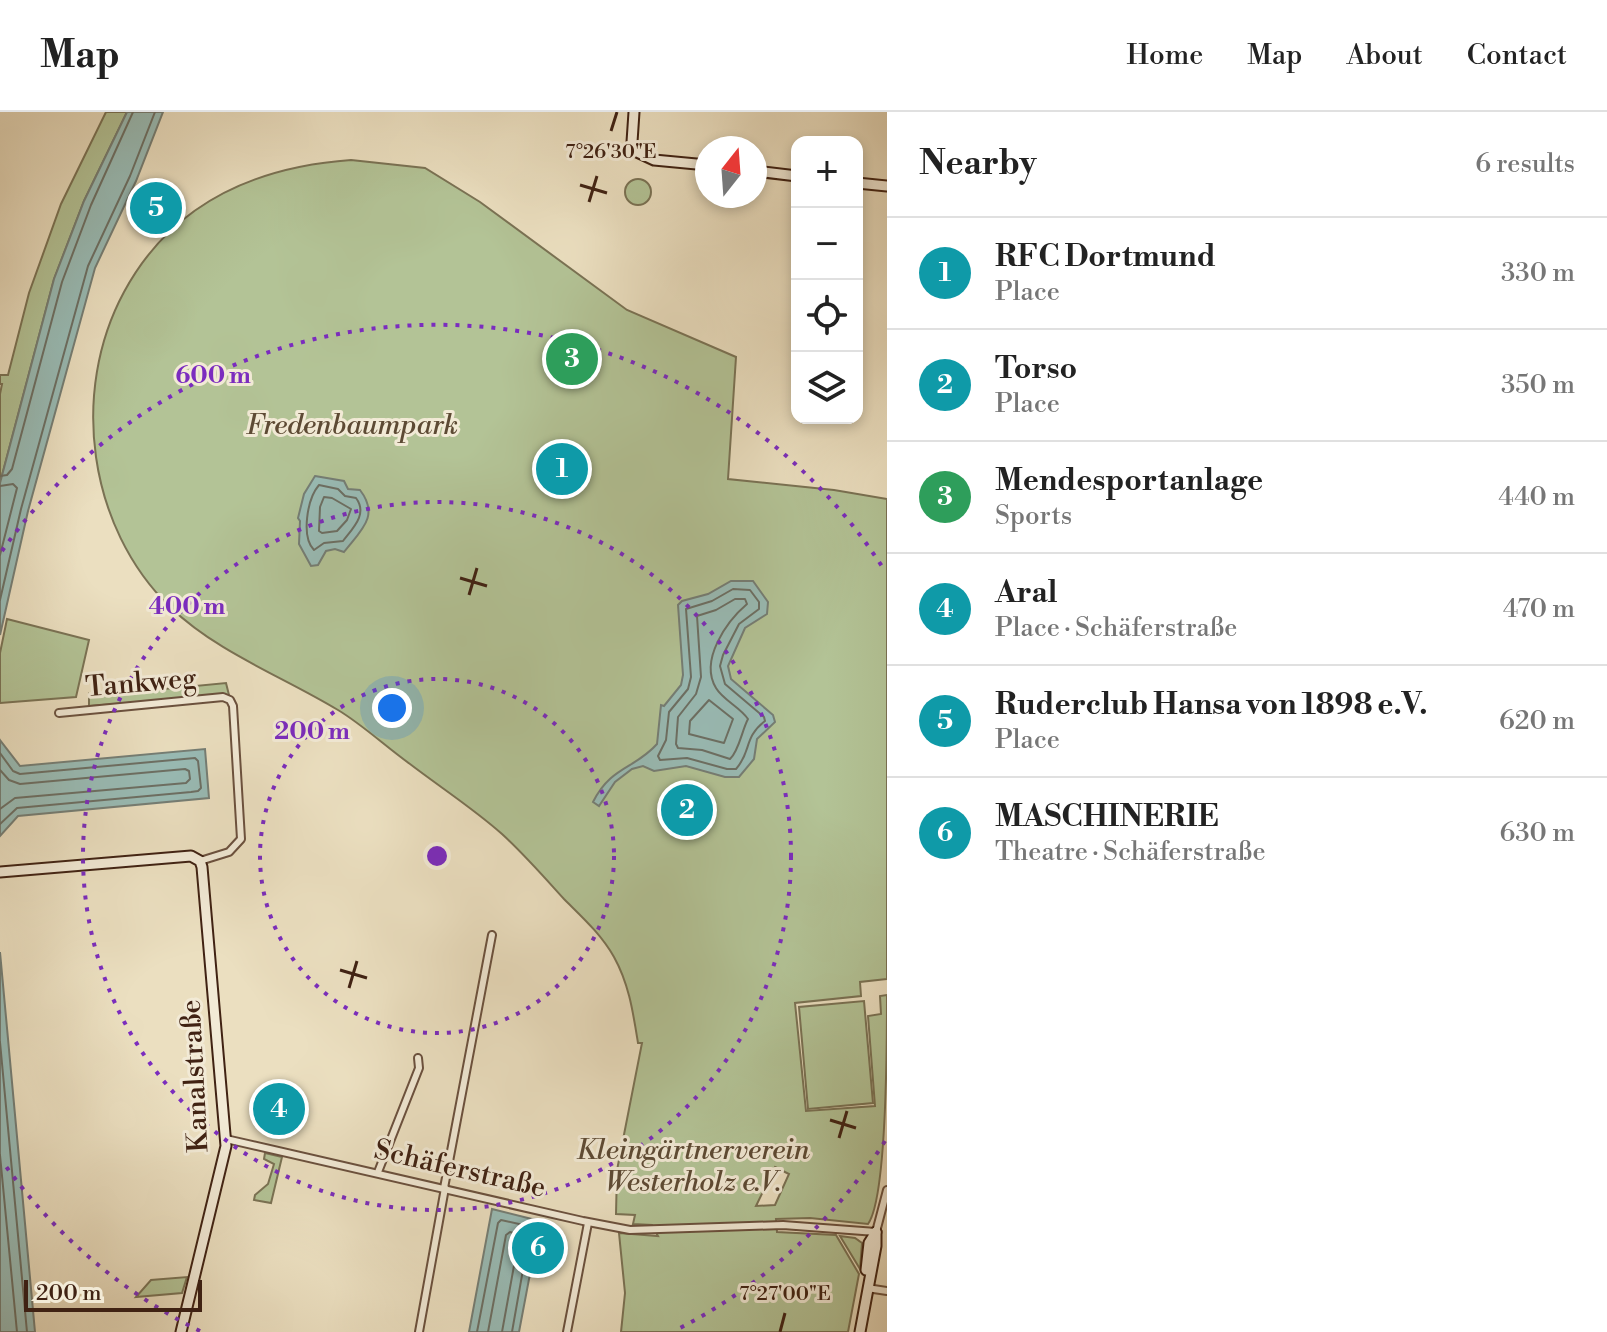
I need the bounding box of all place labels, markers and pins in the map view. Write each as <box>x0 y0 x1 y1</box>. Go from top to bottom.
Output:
pin: 5 <box>130 178 182 238</box>
pin: 3 <box>546 329 598 389</box>
pin: 1 <box>536 439 588 499</box>
pin: 2 <box>661 780 713 840</box>
centre of rings <box>423 842 451 870</box>
pin: 4 <box>253 1079 305 1139</box>
pin: 6 <box>512 1218 564 1278</box>

